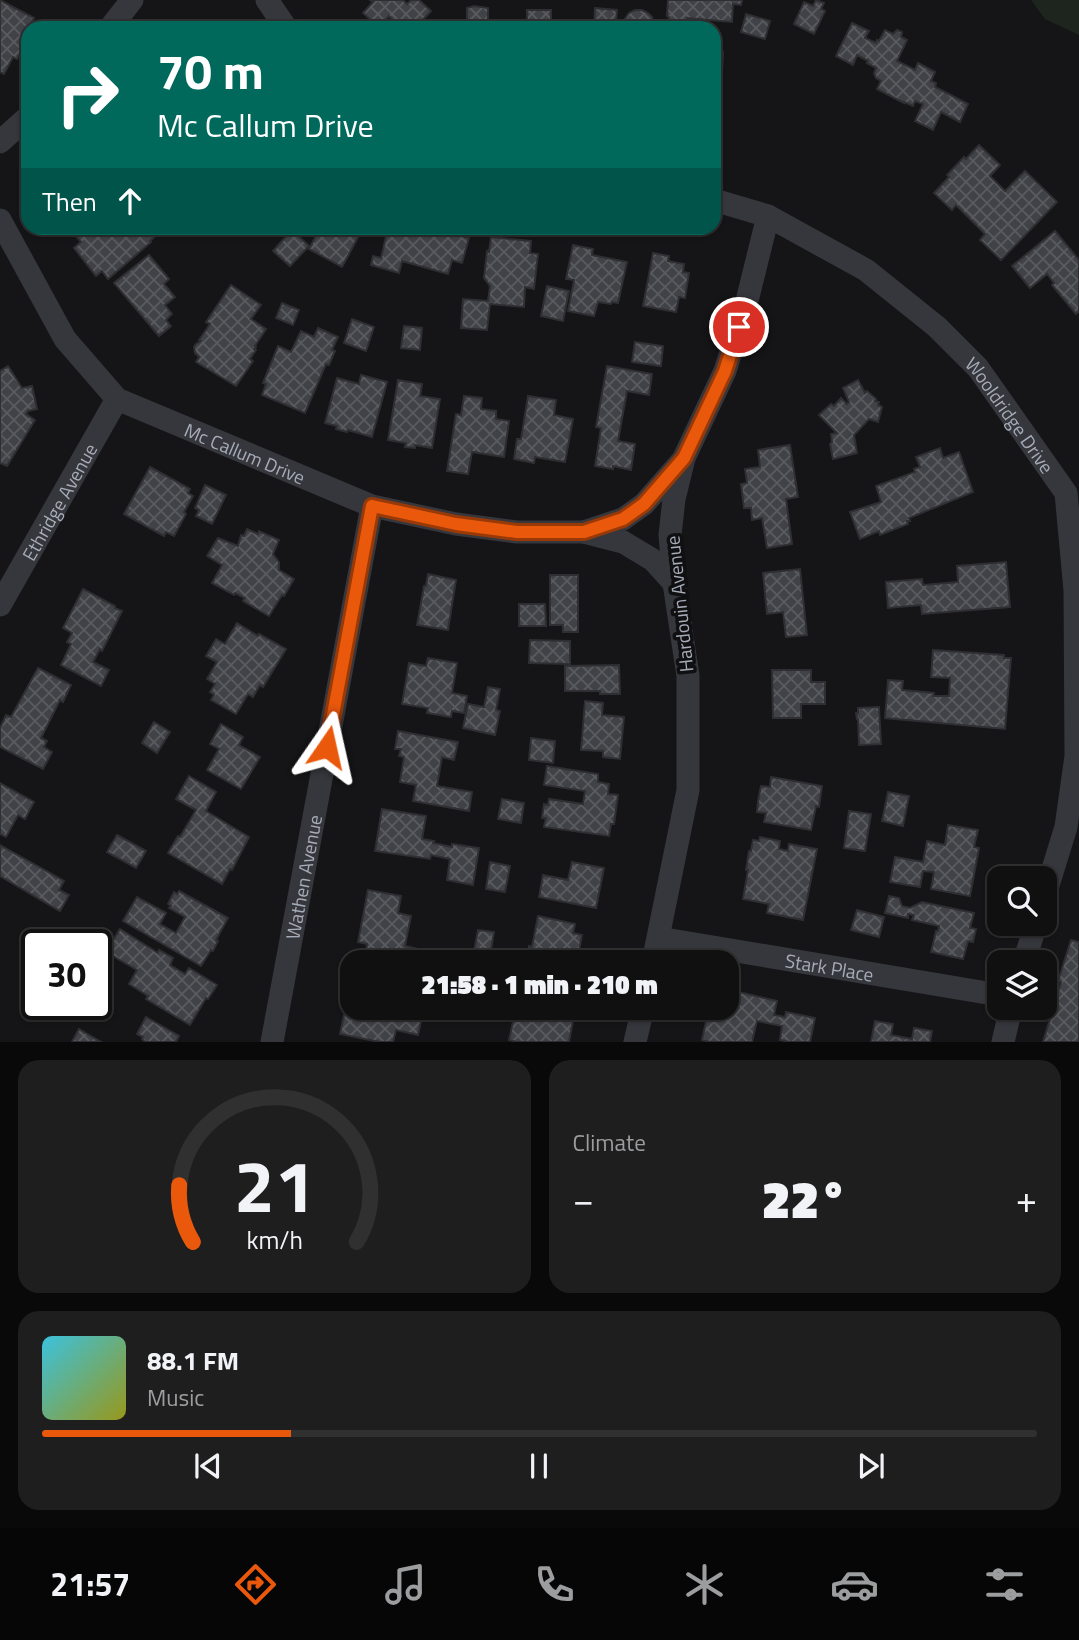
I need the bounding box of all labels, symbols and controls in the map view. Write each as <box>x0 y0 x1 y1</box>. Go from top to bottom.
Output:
text: 70 m <box>157 33 264 108</box>
icon: right <box>42 49 133 140</box>
text: Mc Callum Drive <box>157 101 374 149</box>
text: Then <box>42 182 97 221</box>
icon: ahead <box>111 182 149 220</box>
pin <box>709 297 769 357</box>
icon: arrive <box>720 308 758 346</box>
street label: Wooldridge Drive <box>959 349 1062 479</box>
street label: Mc Callum Drive <box>180 415 310 491</box>
street label: Ethridge Avenue <box>14 437 104 566</box>
street label: Hardouin Avenue <box>657 534 701 674</box>
position arrow <box>290 710 364 784</box>
street label: Wathen Avenue <box>277 812 329 942</box>
map controls <box>987 866 1057 1020</box>
button: search <box>987 866 1057 936</box>
speed limit sign: 30 <box>21 929 112 1020</box>
street label: Stark Place <box>783 945 876 988</box>
button: layers <box>987 950 1057 1020</box>
text: 21:58 · 1 min · 210 m <box>421 965 658 1004</box>
text: Climate <box>573 1125 646 1160</box>
text: 21 <box>233 1131 315 1241</box>
text: 22° <box>762 1159 848 1238</box>
text: − <box>573 1170 594 1228</box>
text: + <box>1016 1170 1037 1228</box>
text: km/h <box>246 1221 303 1259</box>
text: 88.1 FM <box>147 1341 239 1380</box>
text: Music <box>147 1380 204 1415</box>
icon: previous <box>189 1447 227 1485</box>
icon: pause <box>520 1447 558 1485</box>
icon: next <box>852 1447 890 1485</box>
text: 21:57 <box>50 1560 130 1608</box>
icon: directions <box>231 1560 280 1609</box>
icon: music <box>381 1560 430 1609</box>
icon: phone <box>530 1560 579 1609</box>
icon: climate <box>680 1560 729 1609</box>
icon: car <box>830 1560 879 1609</box>
icon: filters <box>980 1560 1029 1609</box>

